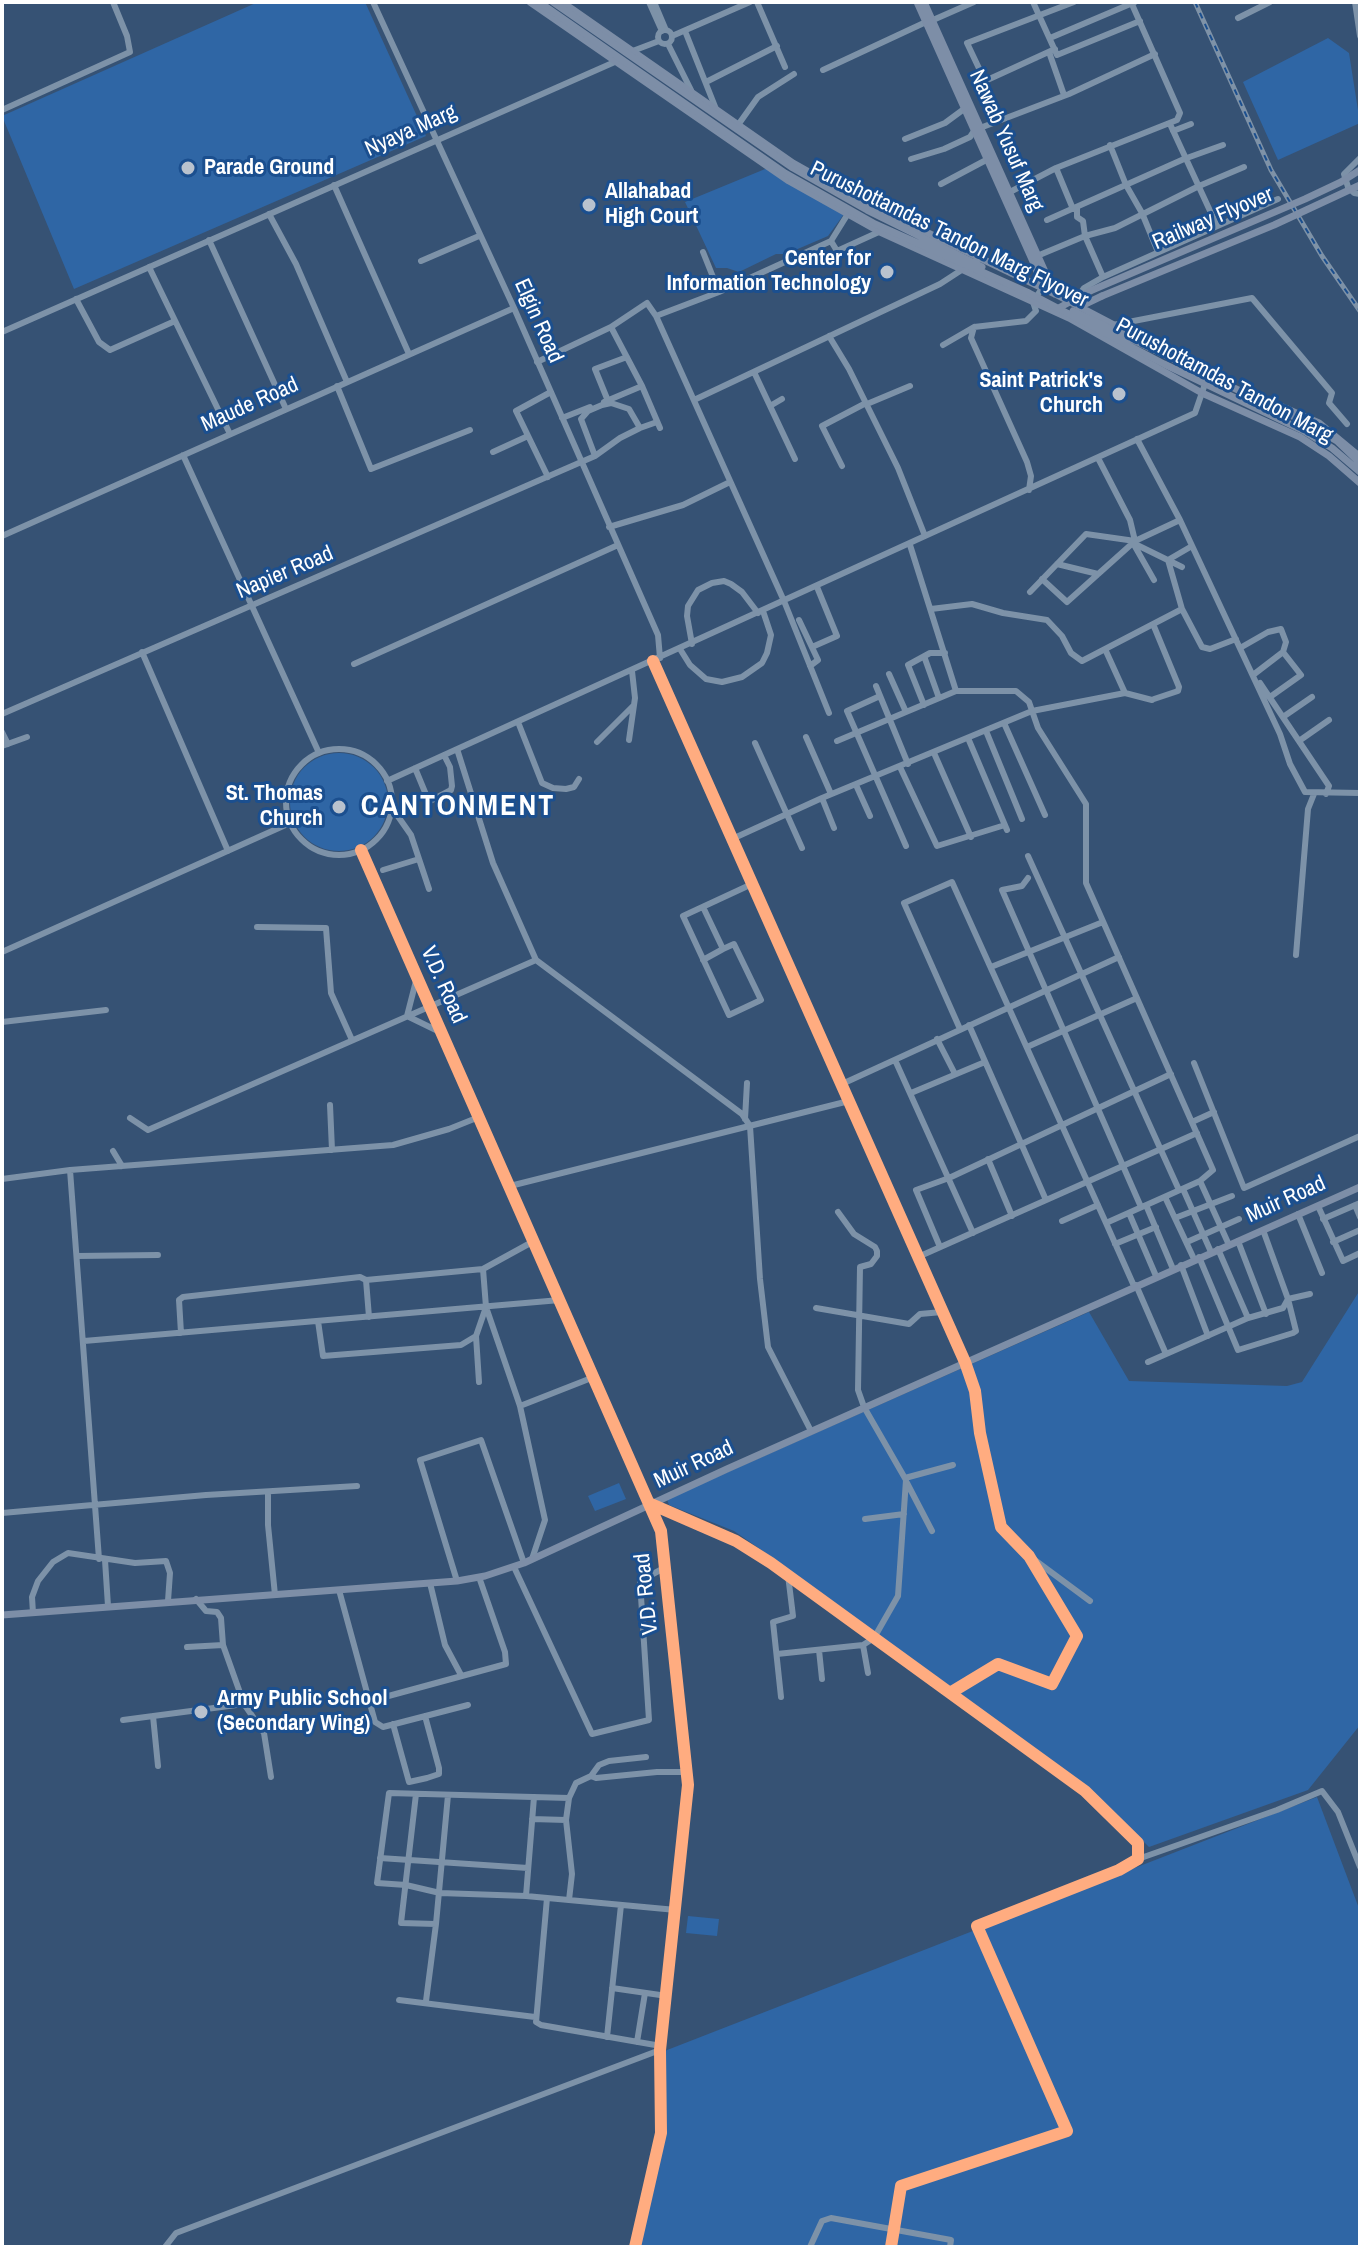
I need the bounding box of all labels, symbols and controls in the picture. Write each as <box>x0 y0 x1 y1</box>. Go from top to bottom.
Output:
street label: Nawab Yusuf Marg <box>963 66 1049 216</box>
street label: Nyaya Marg <box>361 99 461 163</box>
place label: Parade Ground <box>204 155 334 181</box>
street label: Purushottamdas Tandon Marg Flyover <box>806 156 1092 314</box>
marker: Parade Ground <box>179 159 197 177</box>
place label: Allahabad High Court <box>605 179 698 230</box>
street label: Railway Flyover <box>1149 182 1277 256</box>
marker: Allahabad High Court <box>580 196 598 214</box>
place label: Center for Information Technology <box>667 246 871 298</box>
marker: Center for Information Technology <box>878 263 896 281</box>
street label: Elgin Road <box>508 275 568 367</box>
street label: Purushottamdas Tandon Marg <box>1111 313 1337 449</box>
place label: Saint Patrick's Church <box>979 368 1103 420</box>
street label: Maude Road <box>197 372 303 438</box>
marker: Saint Patrick's Church <box>1110 385 1128 403</box>
street label: Napier Road <box>233 541 337 605</box>
place label: St. Thomas Church <box>226 781 323 832</box>
district label: CANTONMENT <box>361 789 555 825</box>
marker: St. Thomas Church <box>330 798 348 816</box>
street label: V.D. Road <box>414 942 472 1028</box>
street label: Muir Road <box>1242 1171 1330 1229</box>
street label: Muir Road <box>650 1435 738 1495</box>
street label: V.D. Road <box>630 1552 664 1636</box>
place label: Army Public School (Secondary Wing) <box>217 1686 387 1738</box>
marker: Army Public School (Secondary Wing) <box>192 1703 210 1721</box>

